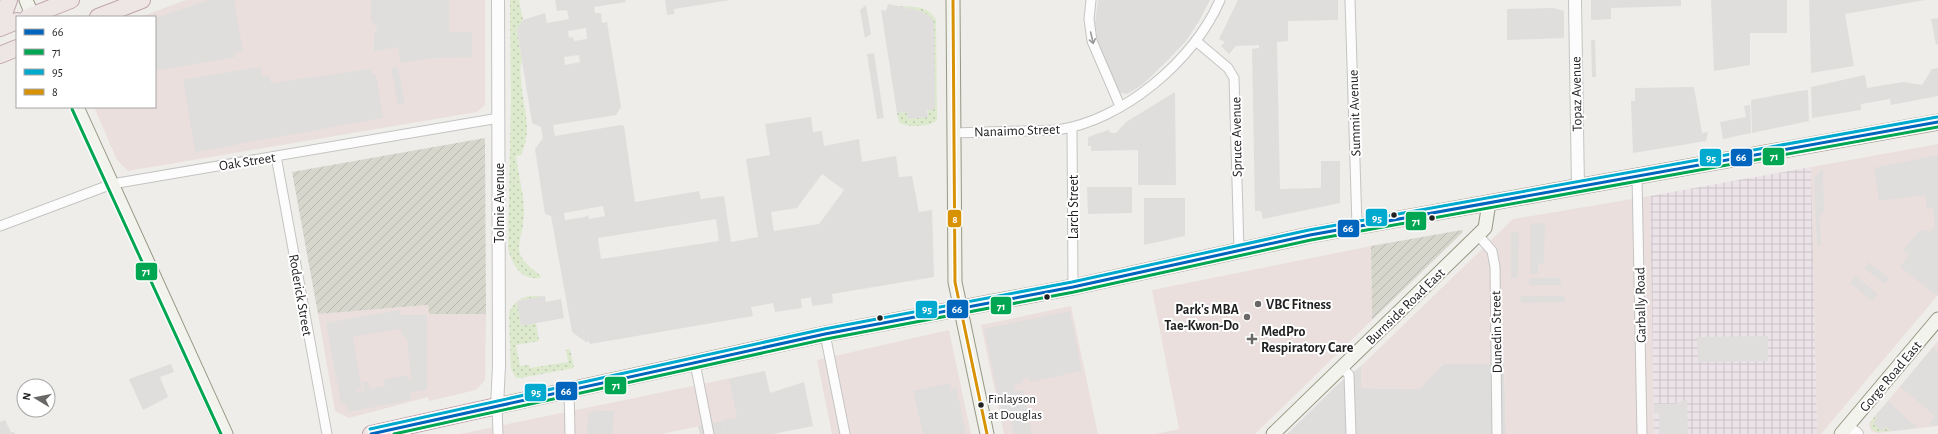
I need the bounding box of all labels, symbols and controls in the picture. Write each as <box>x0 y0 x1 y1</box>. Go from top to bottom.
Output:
legend <box>16 16 156 108</box>
text: 66 <box>52 26 64 38</box>
one-way arrow <box>1089 32 1096 45</box>
text: 71 <box>52 46 61 58</box>
street label: Topaz Avenue <box>1569 56 1585 132</box>
text: 95 <box>52 66 63 78</box>
street label: Summit Avenue <box>1346 69 1364 157</box>
text: 8 <box>52 86 58 98</box>
street label: Spruce Avenue <box>1229 97 1245 177</box>
street label: Nanaimo Street <box>974 122 1061 139</box>
line badge: 71 <box>1762 147 1785 166</box>
line badge: 95 <box>1699 148 1722 167</box>
line badge: 66 <box>1730 148 1753 167</box>
street label: Oak Street <box>218 151 277 173</box>
text: 71 <box>1770 151 1778 162</box>
text: 66 <box>1736 152 1746 163</box>
text: 95 <box>1706 153 1716 164</box>
street label: Tolmie Avenue <box>493 163 507 243</box>
street label: Larch Street <box>1067 174 1081 239</box>
line badge: 95 <box>1365 208 1388 227</box>
line badge: 8 <box>947 209 962 228</box>
unlabelled marker <box>1389 210 1399 220</box>
line badge: 71 <box>1405 211 1427 231</box>
text: 95 <box>1372 213 1382 224</box>
unlabelled marker <box>1427 213 1437 223</box>
text: 8 <box>952 214 958 225</box>
text: 71 <box>1412 216 1420 227</box>
line badge: 66 <box>1337 219 1360 238</box>
text: 66 <box>1343 223 1353 234</box>
street label: Roderick Street <box>286 253 314 338</box>
line badge: 71 <box>135 262 158 281</box>
street label: Burnside Road East <box>1364 265 1448 348</box>
text: 71 <box>142 266 150 277</box>
street label: Garbally Road <box>1633 267 1649 343</box>
street label: Dunedin Street <box>1489 290 1505 374</box>
unlabelled marker <box>1042 292 1052 302</box>
line badge: 71 <box>990 296 1012 315</box>
place label: VBC Fitness <box>1266 298 1331 312</box>
line badge: 66 <box>946 299 969 319</box>
marker: VBC Fitness <box>1253 299 1263 309</box>
line badge: 95 <box>915 300 938 319</box>
text: 71 <box>997 301 1005 312</box>
place label: Park's MBA Tae-Kwon-Do <box>1164 303 1240 333</box>
text: 95 <box>922 304 932 315</box>
text: 66 <box>952 304 962 315</box>
marker: Park's MBA Tae-Kwon-Do <box>1242 312 1252 322</box>
unlabelled marker <box>875 313 885 323</box>
place label: MedPro Respiratory Care <box>1261 325 1354 355</box>
marker: MedPro Respiratory Care <box>1246 333 1258 345</box>
street label: Gorge Road East <box>1857 338 1925 415</box>
line badge: 71 <box>604 376 627 395</box>
north arrow <box>16 378 56 418</box>
text: 71 <box>612 380 620 391</box>
line badge: 66 <box>555 381 578 401</box>
line badge: 95 <box>524 383 547 402</box>
text: 66 <box>561 386 571 397</box>
text: 95 <box>531 387 541 398</box>
text: N <box>21 392 33 401</box>
place label: Finlayson at Douglas <box>988 393 1042 422</box>
marker: Finlayson at Douglas <box>976 400 986 410</box>

